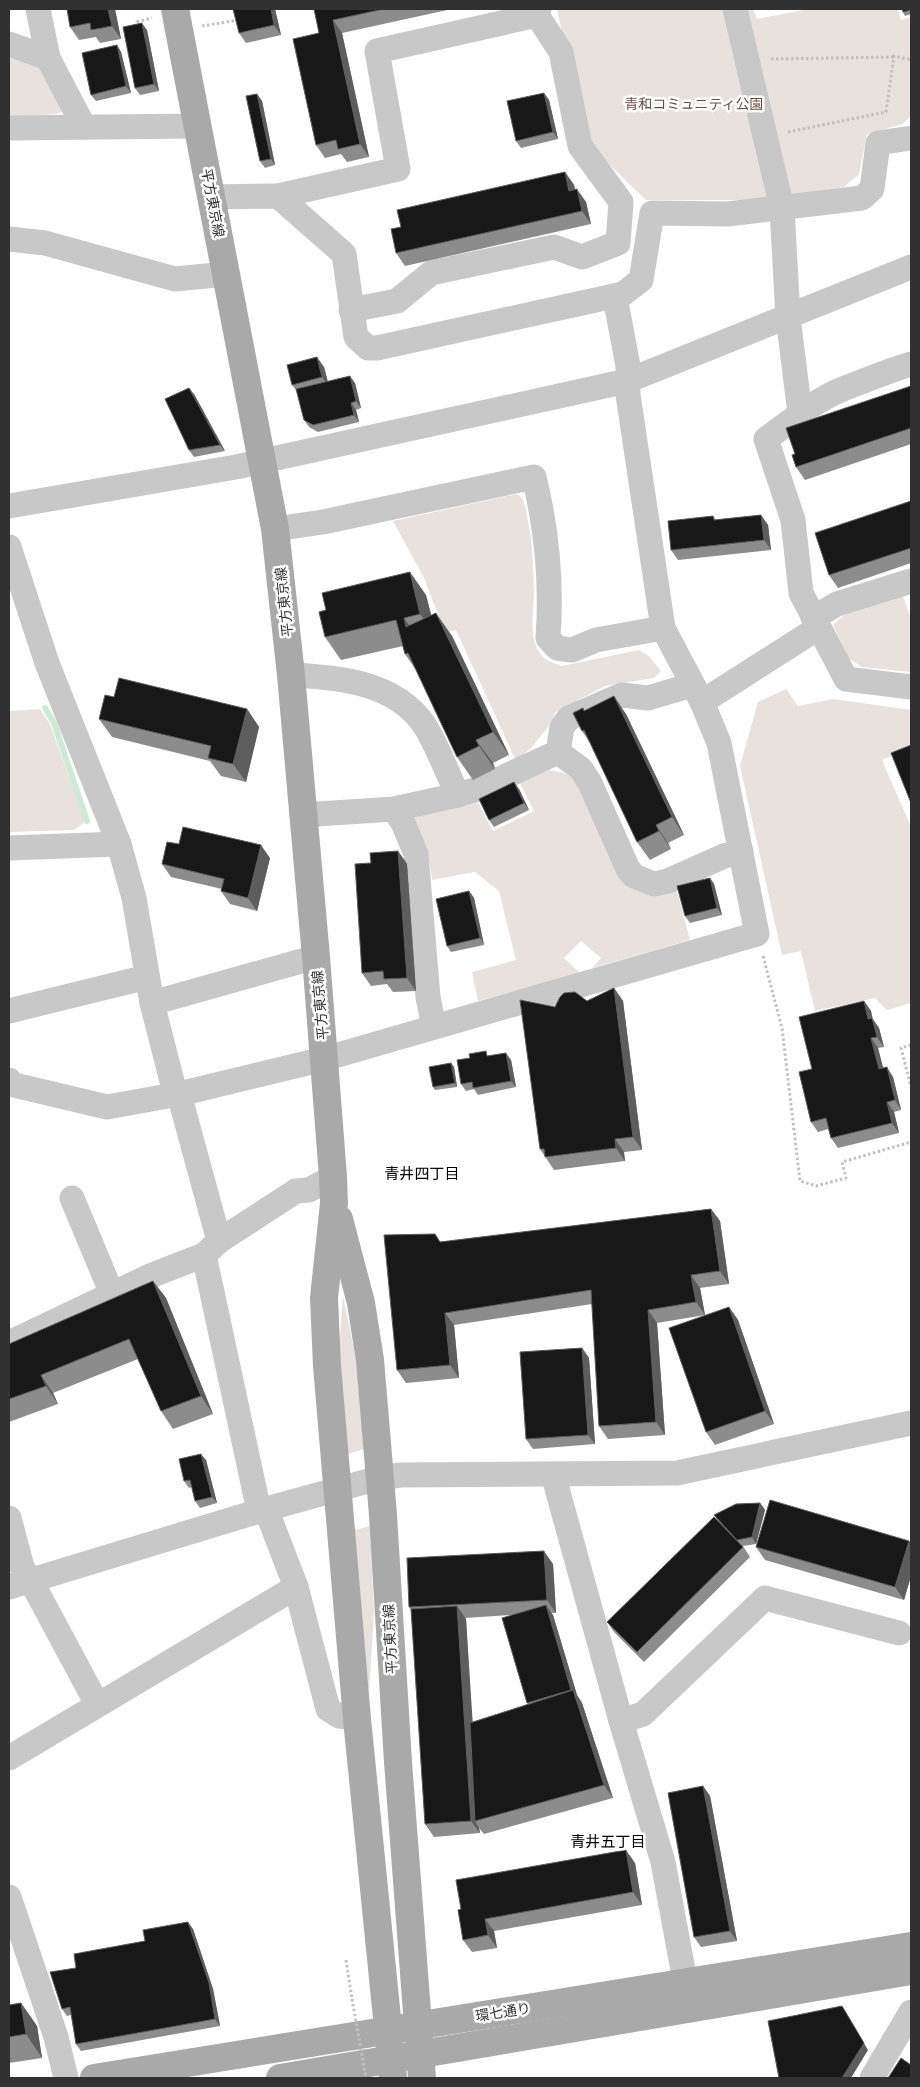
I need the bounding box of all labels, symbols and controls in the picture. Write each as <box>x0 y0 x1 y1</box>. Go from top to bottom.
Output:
park label: 青和コミュニティ公園 <box>624 94 764 113</box>
street label: 平方東京線 <box>197 167 229 239</box>
street label: 平方東京線 <box>270 566 297 638</box>
street label: 平方東京線 <box>307 969 332 1041</box>
district label: 青井四丁目 <box>384 1163 460 1183</box>
street label: 平方東京線 <box>378 1604 401 1674</box>
district label: 青井五丁目 <box>570 1831 646 1851</box>
street label: 環七通り <box>474 1998 532 2025</box>

